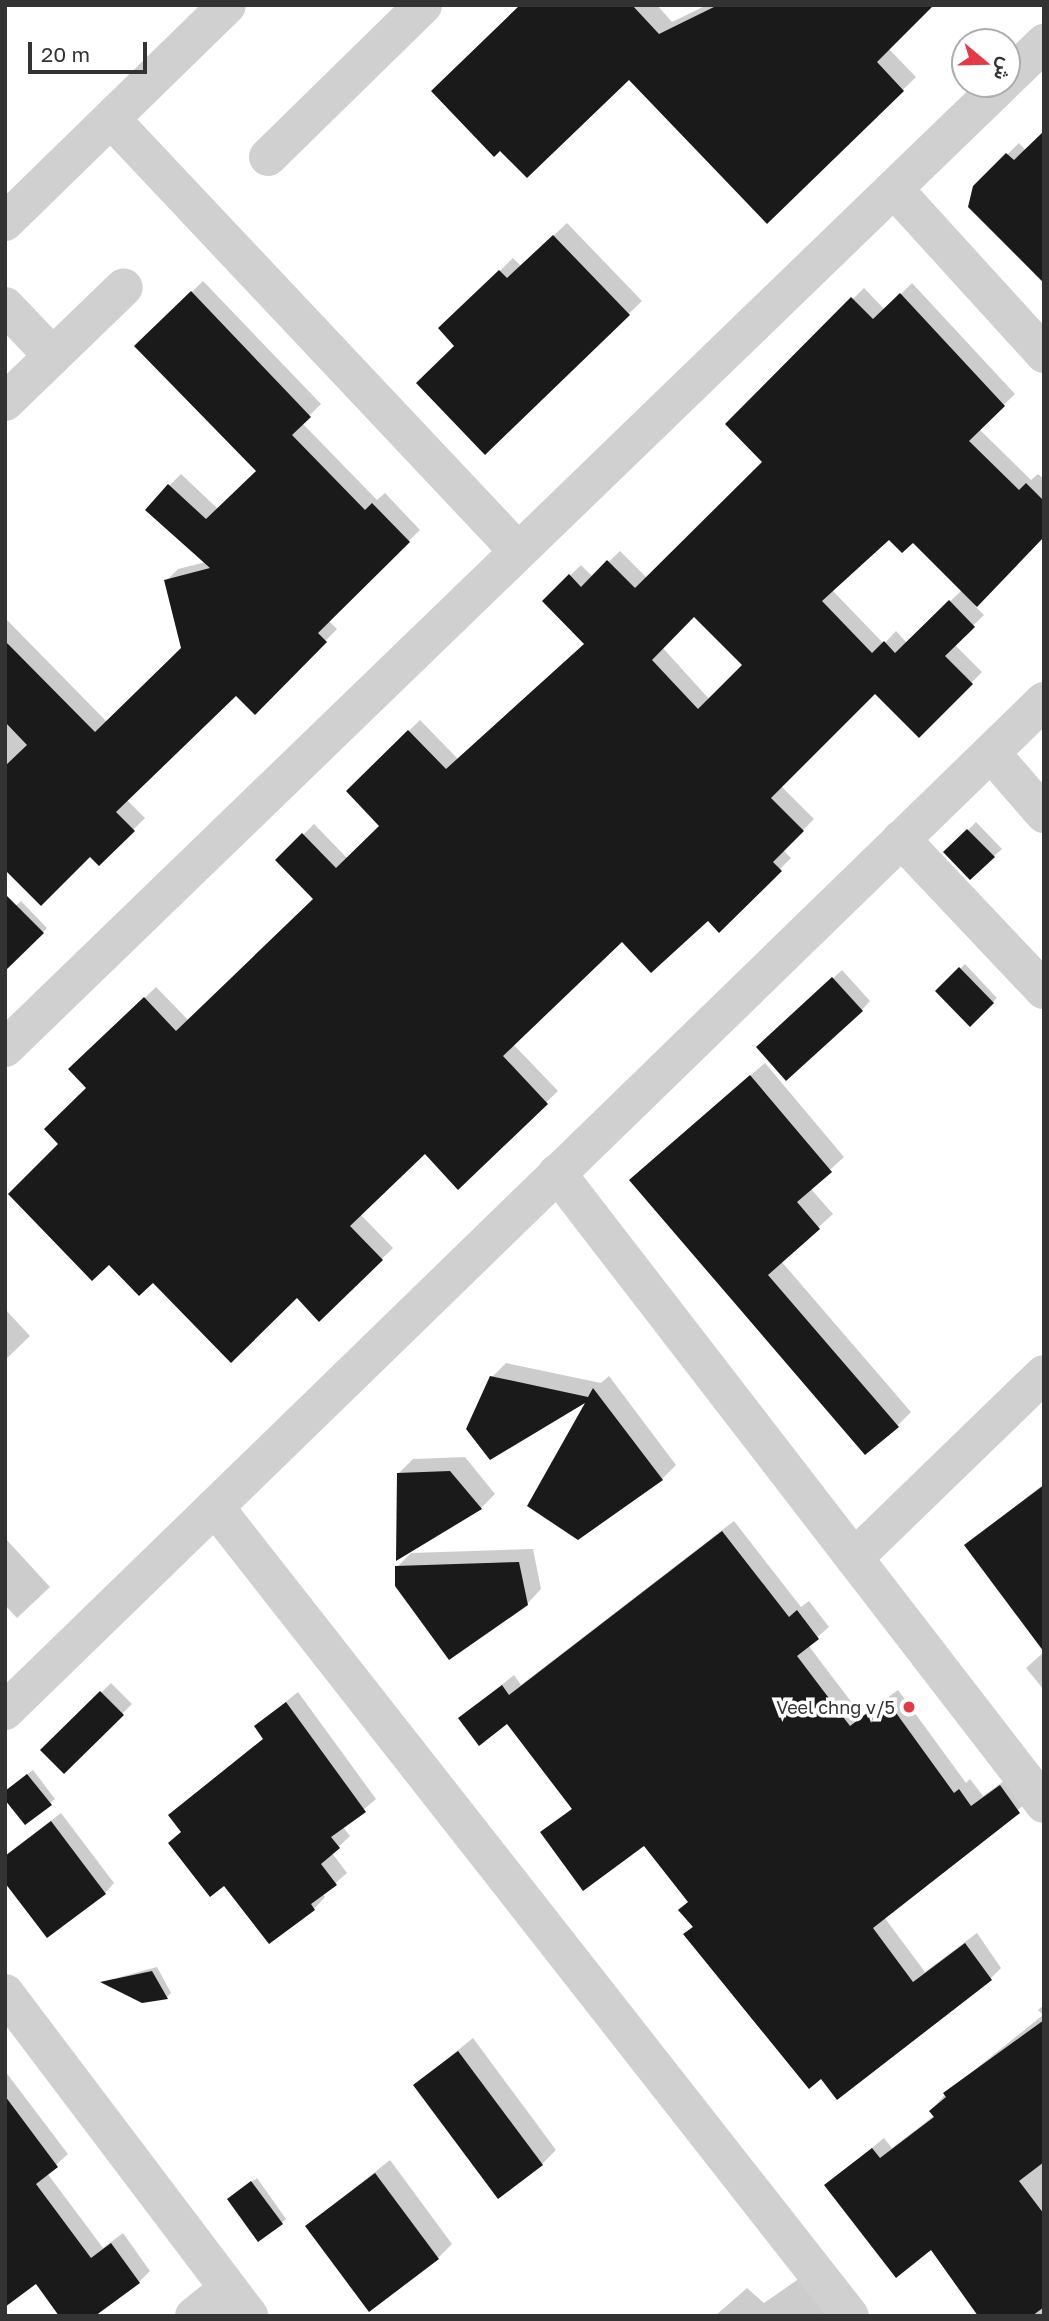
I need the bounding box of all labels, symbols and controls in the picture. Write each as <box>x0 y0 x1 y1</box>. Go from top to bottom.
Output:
scale bar <box>32 28 150 72</box>
north arrow <box>951 28 1021 98</box>
text: 20 m <box>41 41 90 67</box>
text: ش <box>990 55 1019 84</box>
place label: Veel chng v/5 <box>776 1696 895 1718</box>
marker: Veel chng v/5 <box>901 1699 917 1715</box>

